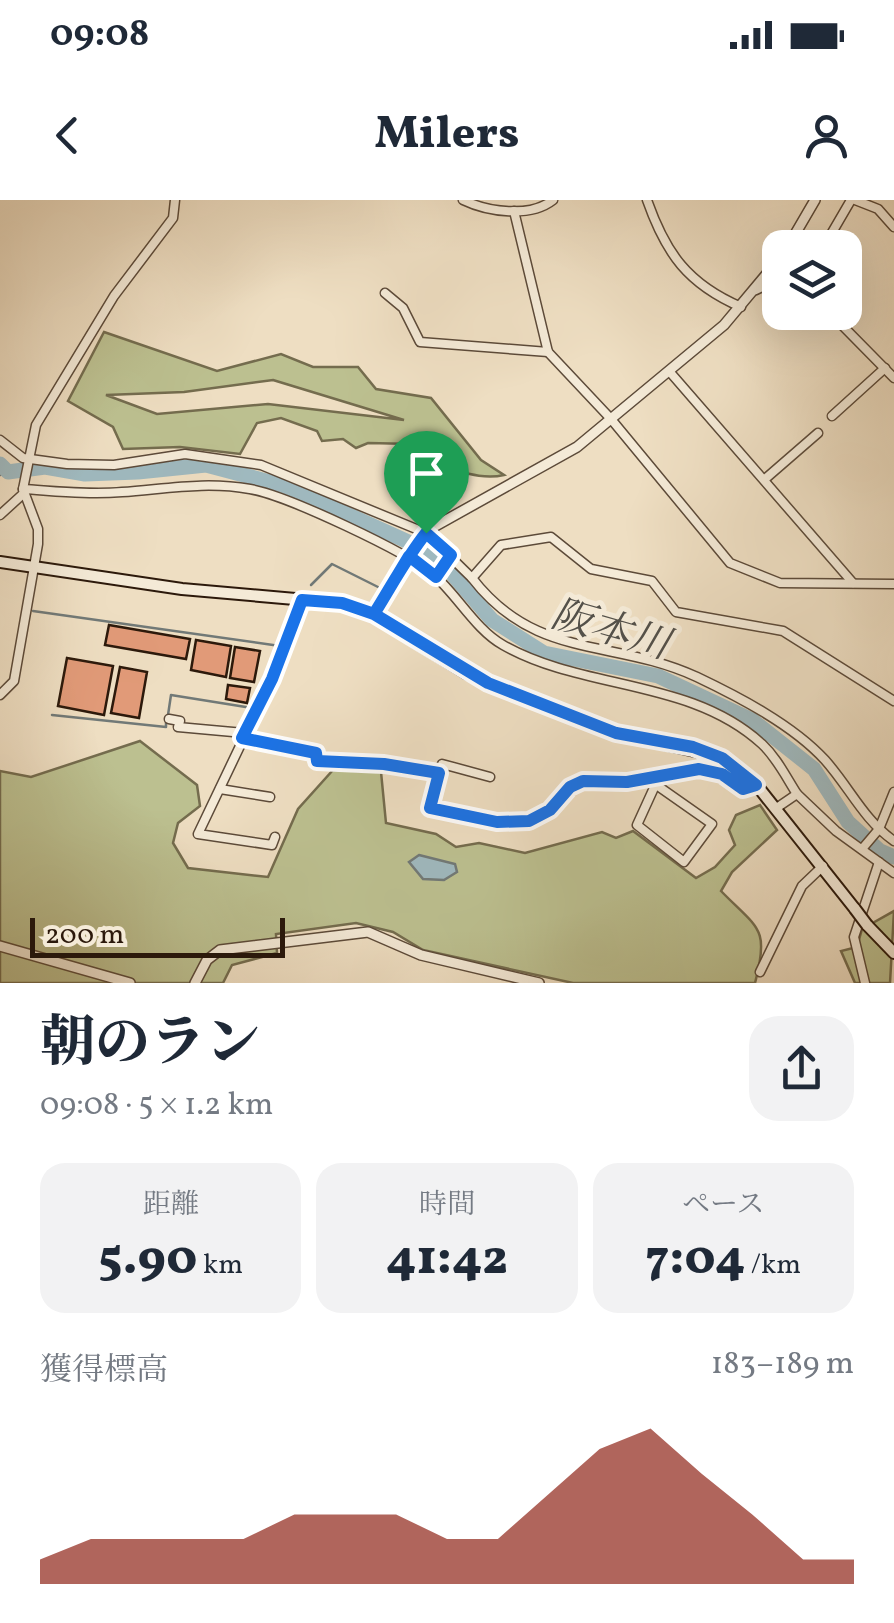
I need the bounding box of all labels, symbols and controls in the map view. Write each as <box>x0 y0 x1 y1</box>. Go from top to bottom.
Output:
text: 09:08 <box>50 9 149 62</box>
text: Milers <box>375 104 519 167</box>
icon: back <box>40 108 95 163</box>
icon: person <box>799 108 854 163</box>
map controls <box>762 230 862 330</box>
button: layers <box>762 230 862 330</box>
pin <box>384 431 469 534</box>
icon: arrive <box>399 446 454 501</box>
water label: 阪本川 <box>545 589 679 677</box>
scale bar <box>30 913 285 958</box>
text: 200 m <box>45 916 124 955</box>
text: 朝のラン <box>40 1008 260 1084</box>
button: share <box>749 1016 854 1121</box>
text: 09:08 · 5 × 1.2 km <box>40 1084 273 1128</box>
text: 距離 <box>143 1186 199 1225</box>
text: 時間 <box>419 1186 475 1225</box>
text: ペース <box>682 1186 765 1225</box>
text: 5.90 <box>98 1225 197 1295</box>
text: 41:42 <box>386 1225 508 1295</box>
text: 7:04 <box>646 1225 745 1295</box>
text: km <box>197 1246 243 1285</box>
text: /km <box>745 1246 801 1285</box>
text: 183–189 m <box>711 1343 854 1387</box>
text: 獲得標高 <box>40 1350 168 1394</box>

